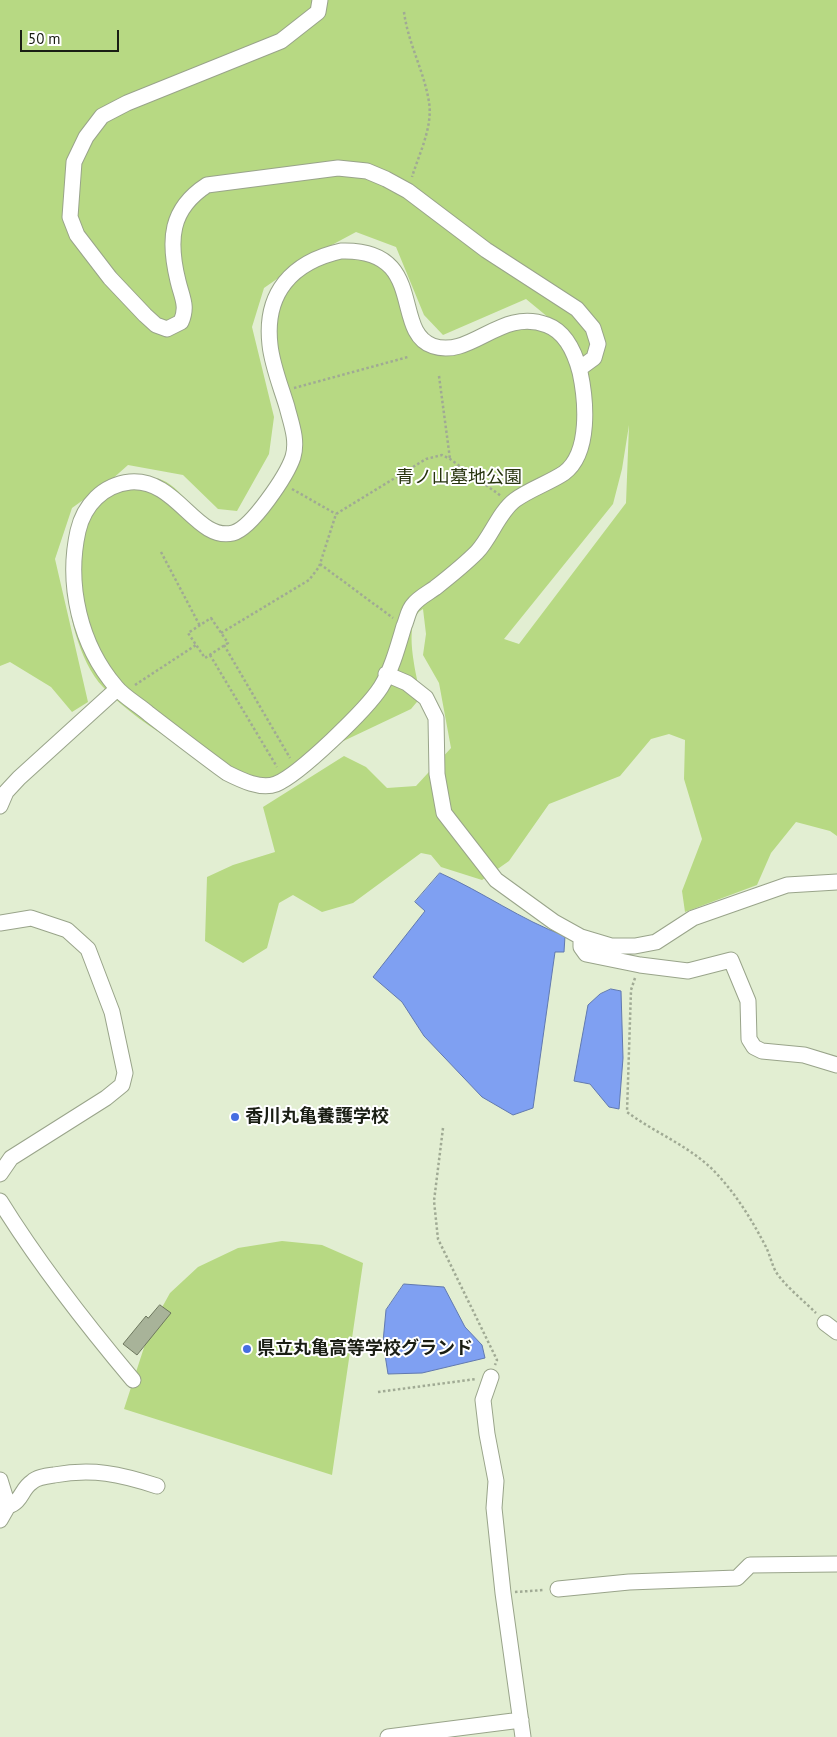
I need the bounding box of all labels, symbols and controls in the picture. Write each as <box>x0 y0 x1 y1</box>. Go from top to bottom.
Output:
scale bar <box>22 20 121 52</box>
text: 50 m <box>28 29 61 48</box>
park label: 青ノ山墓地公園 <box>396 467 522 489</box>
place label: 香川丸亀養護学校 <box>245 1106 389 1128</box>
marker: 香川丸亀養護学校 <box>229 1111 241 1123</box>
place label: 県立丸亀高等学校グランド <box>257 1338 473 1360</box>
marker: 県立丸亀高等学校グランド <box>241 1343 253 1355</box>

